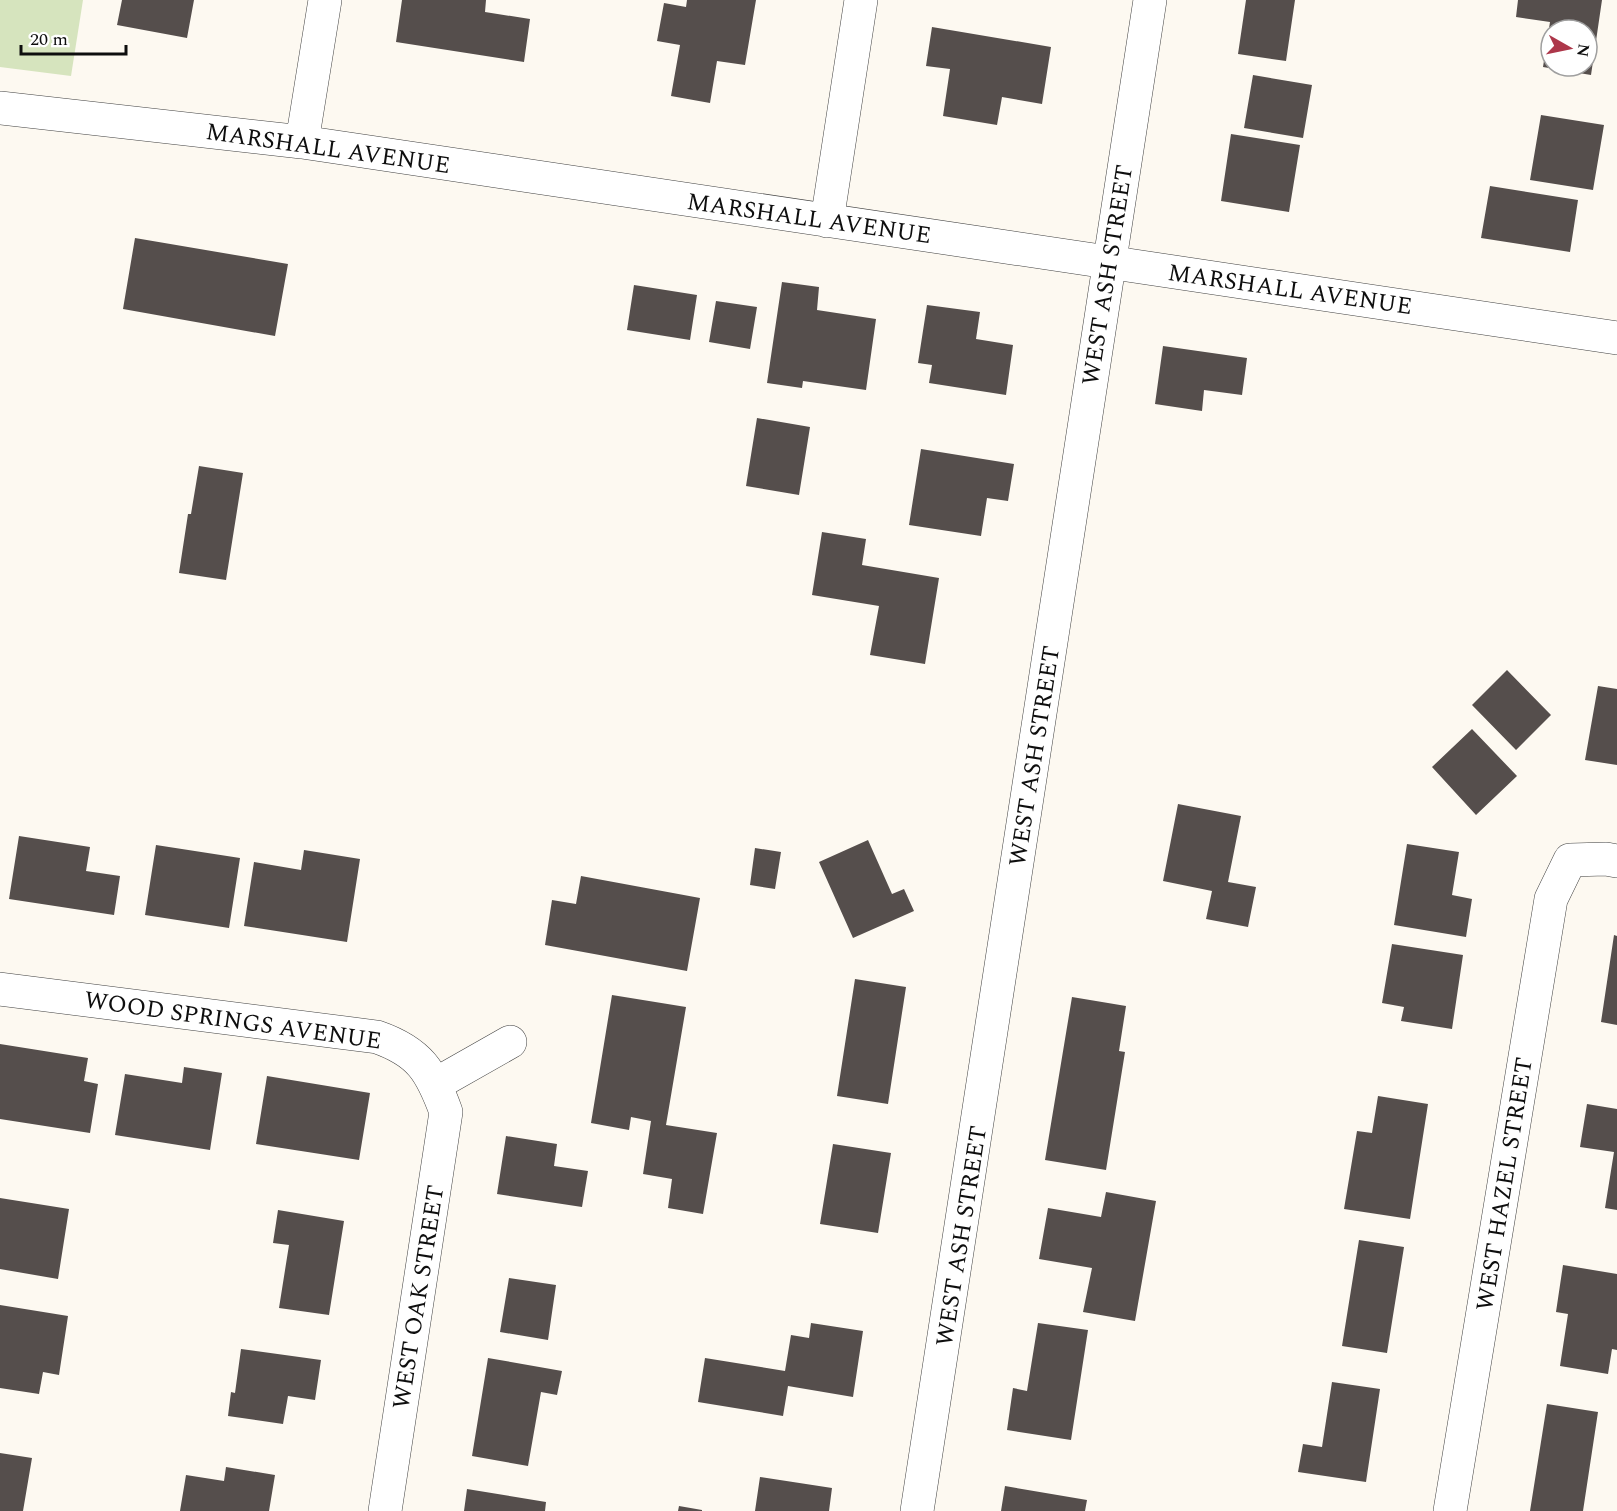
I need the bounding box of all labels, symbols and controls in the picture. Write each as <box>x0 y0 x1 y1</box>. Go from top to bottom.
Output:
scale bar <box>21 18 126 56</box>
north arrow <box>1539 18 1599 78</box>
text: 20 m <box>30 26 68 53</box>
text: N <box>1570 42 1596 59</box>
street label: MARSHALL AVENUE <box>203 114 452 184</box>
street label: WEST ASH STREET <box>1073 162 1143 388</box>
street label: MARSHALL AVENUE <box>684 184 933 254</box>
street label: MARSHALL AVENUE <box>1165 255 1414 325</box>
street label: WEST ASH STREET <box>1000 643 1070 869</box>
street label: WOOD SPRINGS AVENUE <box>82 982 384 1060</box>
street label: WEST HAZEL STREET <box>1467 1055 1543 1313</box>
street label: WEST ASH STREET <box>927 1123 997 1349</box>
street label: WEST OAK STREET <box>384 1183 454 1412</box>

